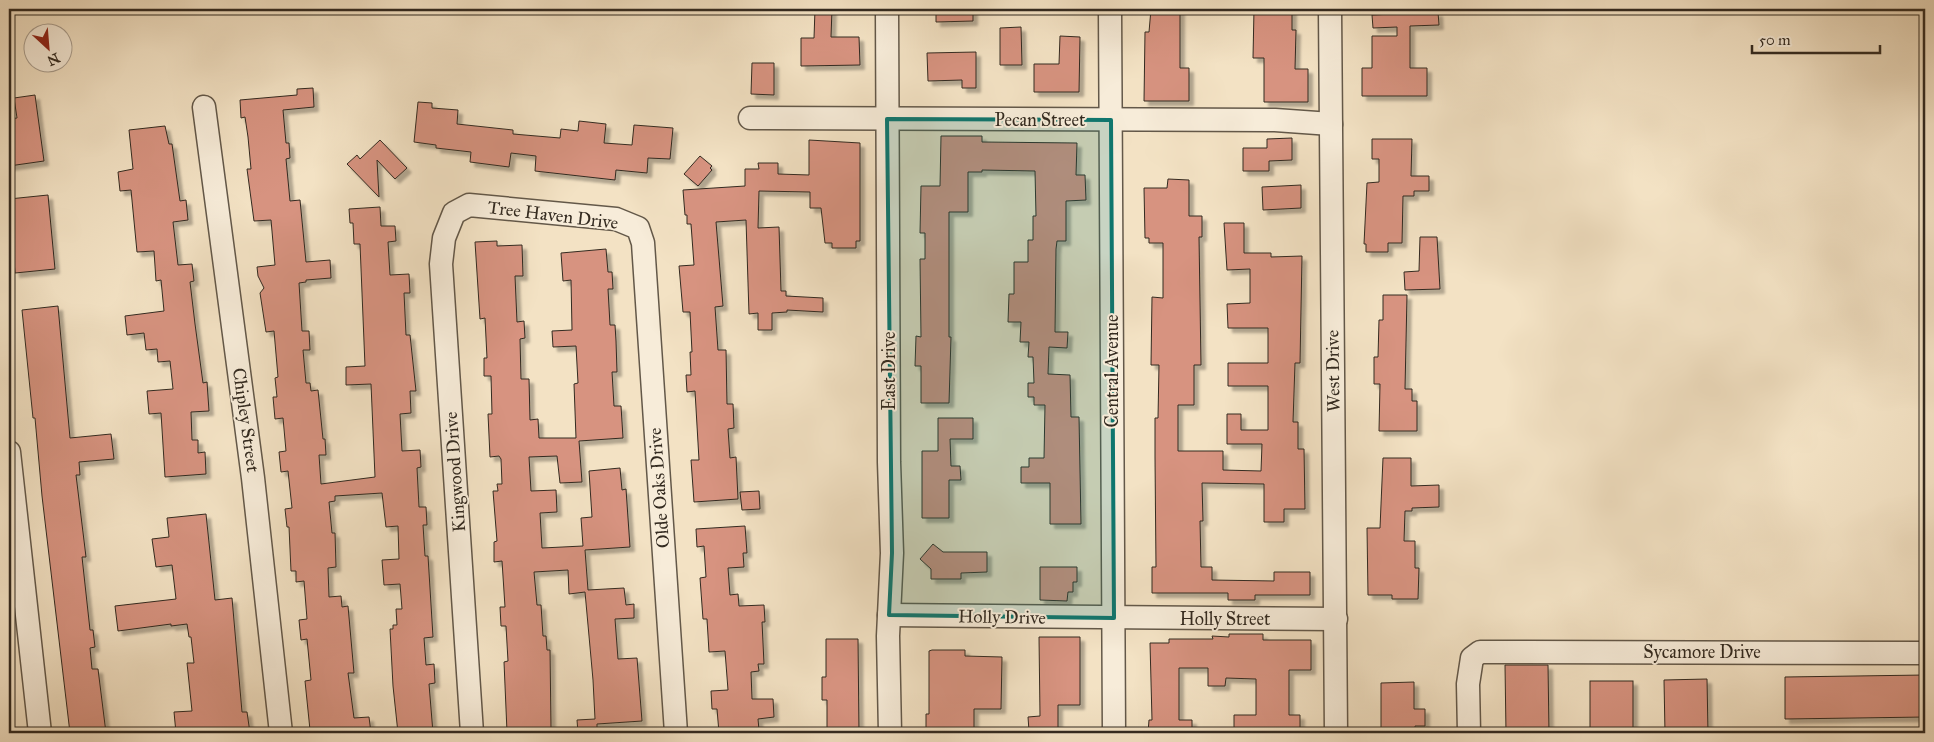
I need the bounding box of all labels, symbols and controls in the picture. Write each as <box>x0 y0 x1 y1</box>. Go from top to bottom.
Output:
north arrow <box>22 22 72 72</box>
scale bar <box>1752 22 1879 54</box>
text: 50 m <box>1759 31 1791 49</box>
text: N <box>44 49 63 70</box>
street label: Pecan Street <box>995 109 1086 131</box>
street label: Tree Haven Drive <box>486 196 620 234</box>
street label: Central Avenue <box>1101 315 1123 427</box>
street label: West Drive <box>1321 330 1345 412</box>
street label: East Drive <box>878 332 900 410</box>
street label: Chipley Street <box>228 366 264 474</box>
street label: Kingwood Drive <box>440 411 471 533</box>
street label: Olde Oaks Drive <box>644 427 674 549</box>
street label: Holly Drive <box>958 605 1046 629</box>
street label: Holly Street <box>1180 608 1271 630</box>
street label: Sycamore Drive <box>1643 641 1761 663</box>

